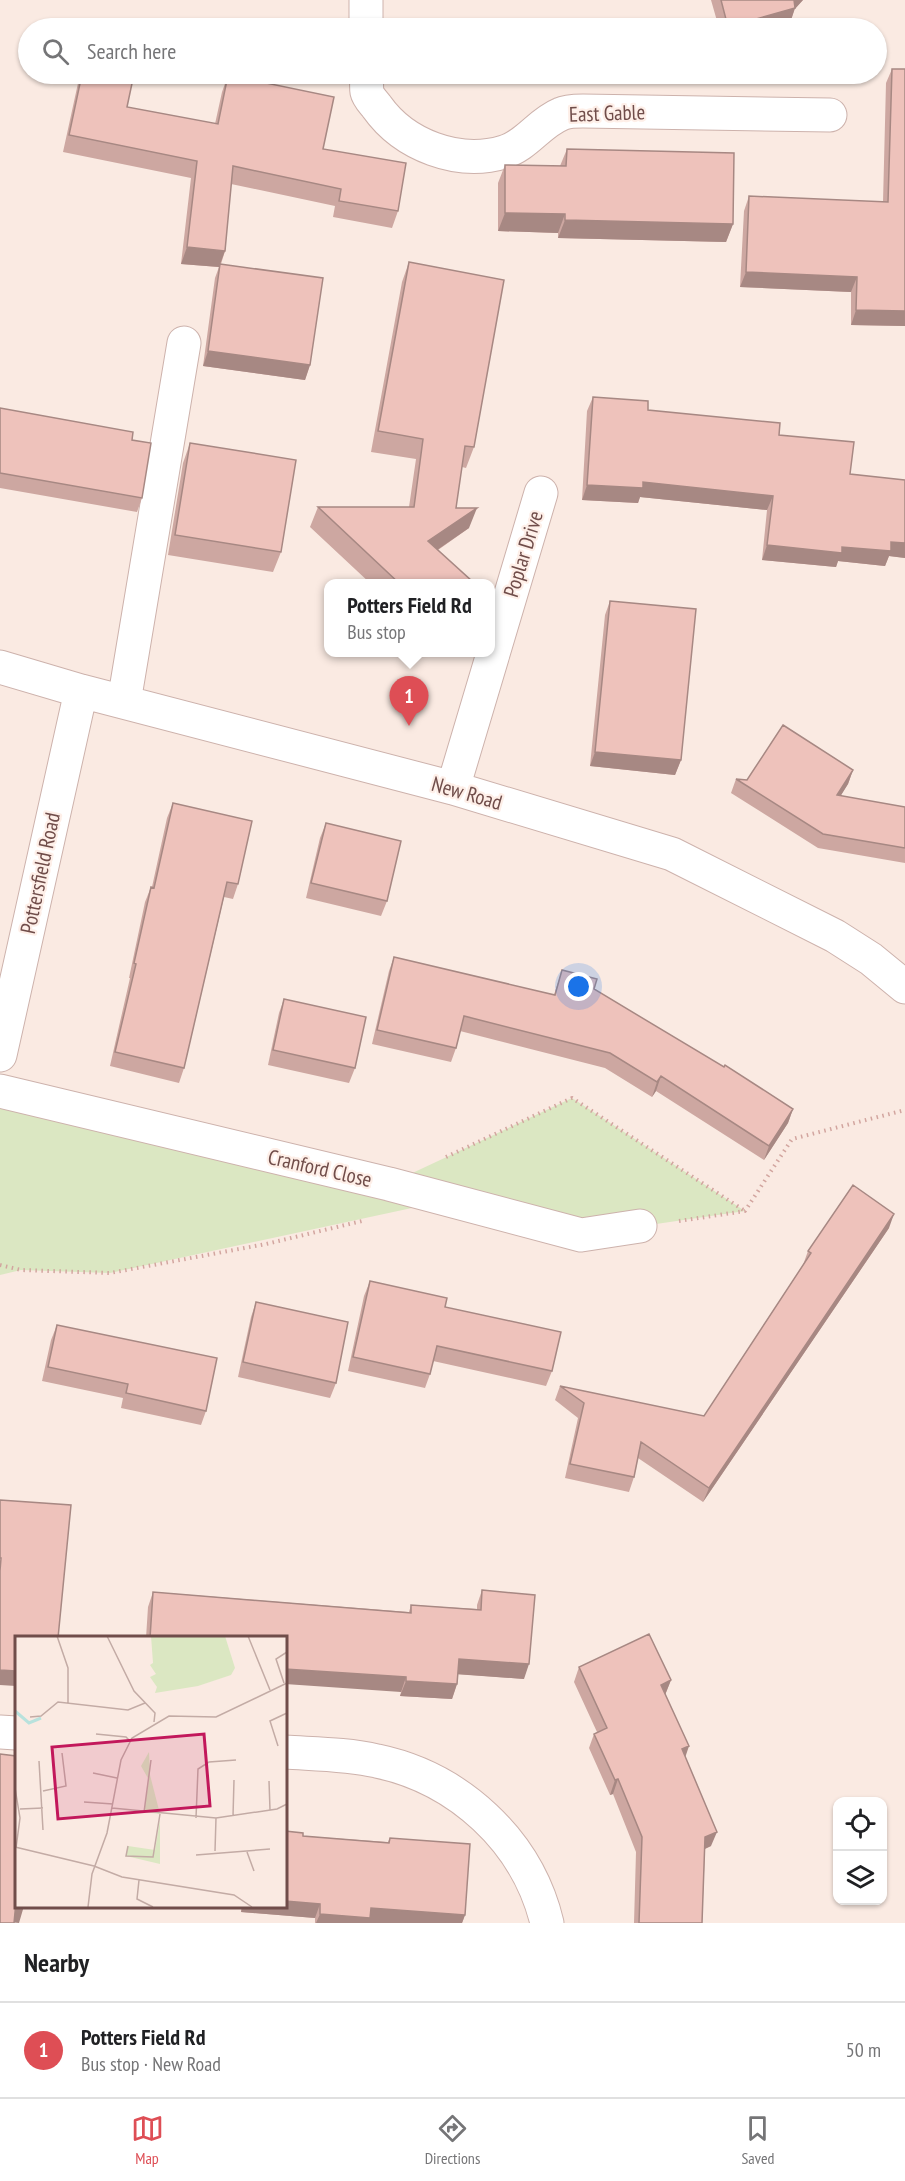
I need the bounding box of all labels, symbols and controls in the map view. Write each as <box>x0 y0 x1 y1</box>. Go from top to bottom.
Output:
search box <box>18 18 887 84</box>
icon: search <box>39 35 72 68</box>
text: Search here <box>87 37 176 65</box>
street label: East Gable <box>568 98 646 128</box>
street label: Poplar Drive <box>497 508 549 600</box>
popup <box>324 579 495 657</box>
text: Potters Field Rd <box>347 591 472 619</box>
text: Bus stop <box>347 619 406 645</box>
pin: 1 <box>390 676 428 726</box>
street label: New Road <box>429 770 505 816</box>
street label: Pottersfield Road <box>14 810 66 936</box>
your location <box>564 972 593 1001</box>
street label: Cranford Close <box>265 1143 375 1193</box>
inset map <box>15 1636 286 1908</box>
map controls <box>833 1797 887 1905</box>
button: locate <box>833 1797 887 1851</box>
button: layers <box>833 1851 887 1905</box>
text: Nearby <box>24 1946 89 1979</box>
text: Potters Field Rd <box>81 2023 205 2051</box>
text: 1 <box>39 2037 48 2063</box>
text: 50 m <box>846 2037 881 2063</box>
text: Bus stop · New Road <box>81 2051 221 2077</box>
tab: Map <box>131 2112 164 2168</box>
tab: Directions <box>425 2112 480 2168</box>
tab: Saved <box>741 2112 774 2168</box>

